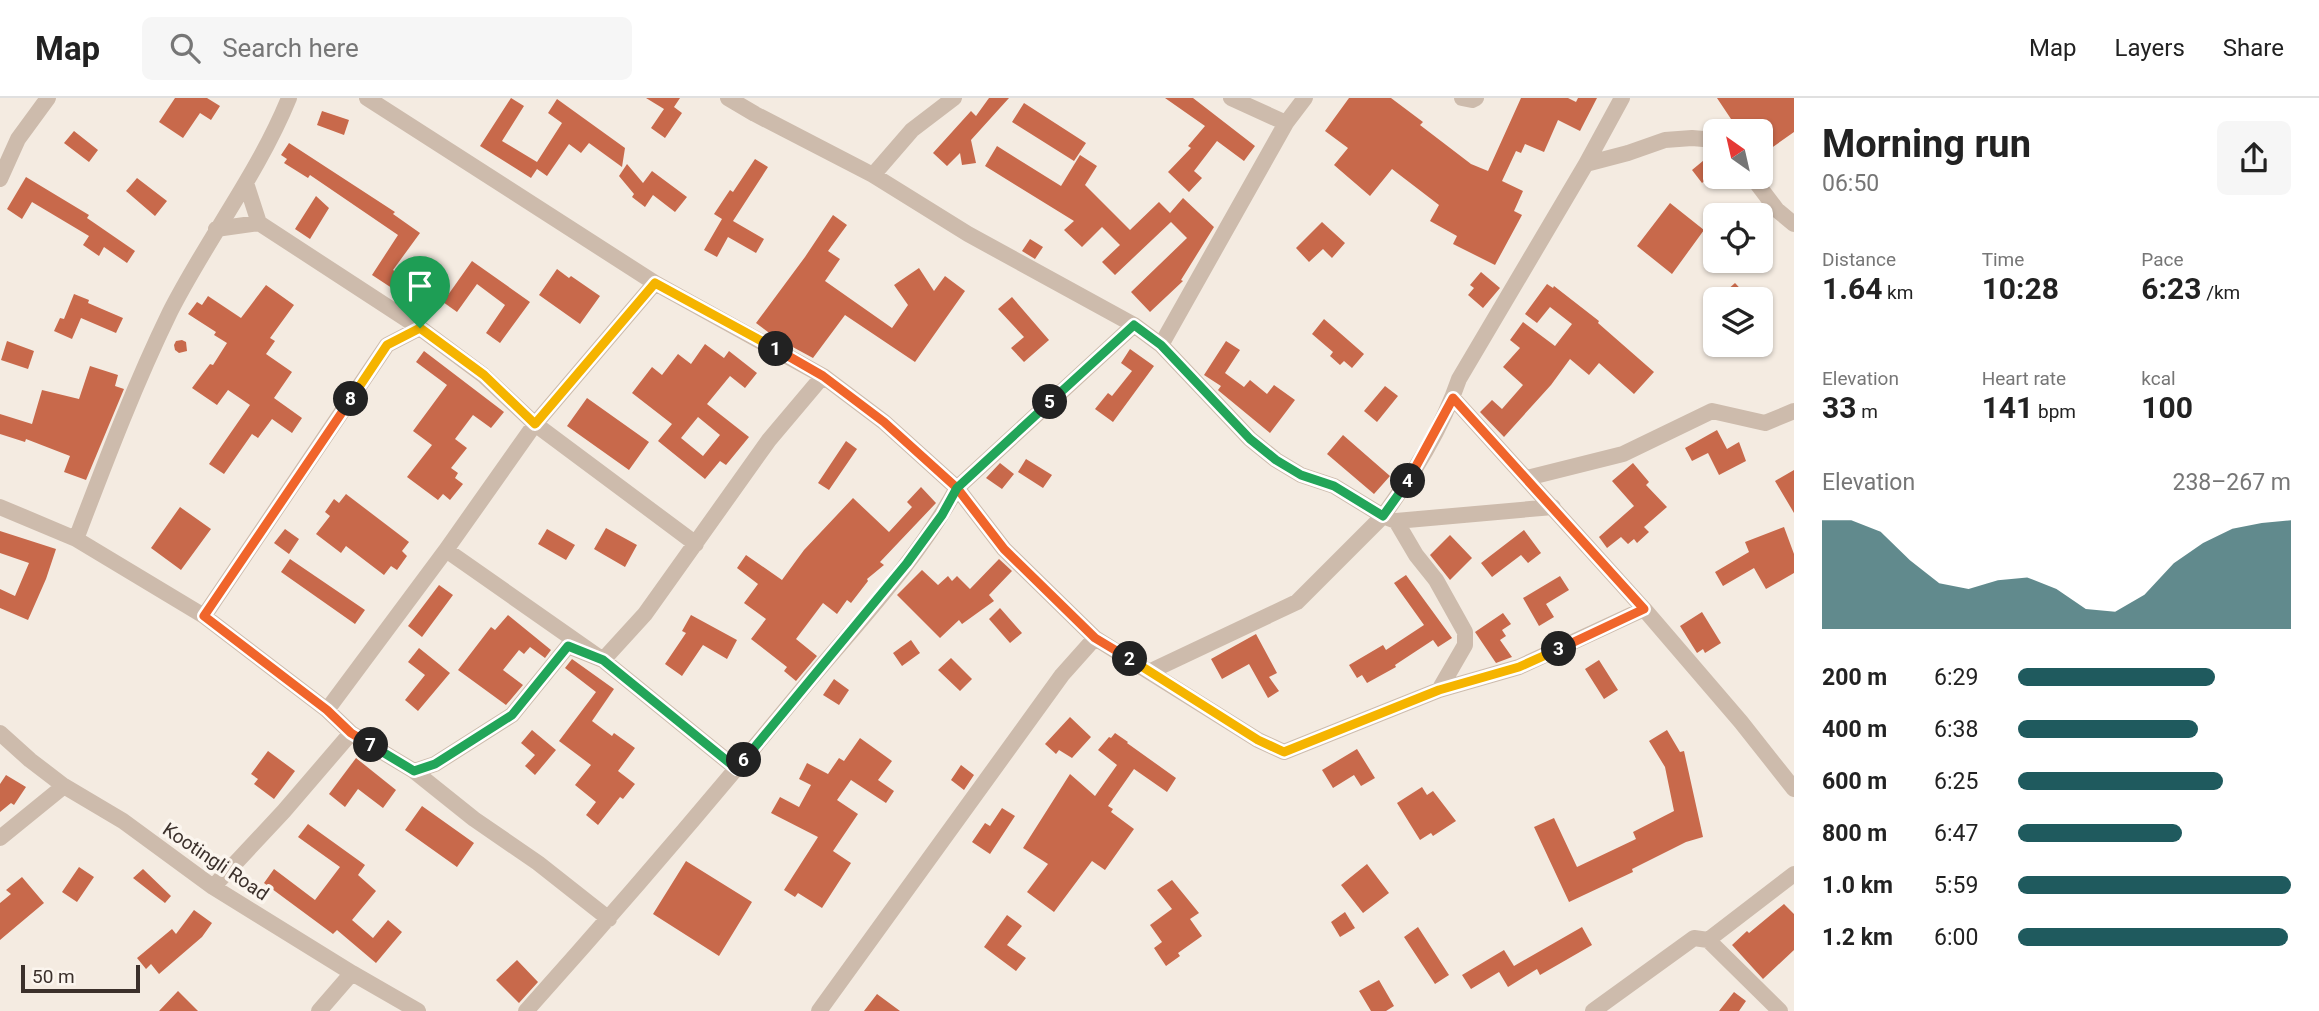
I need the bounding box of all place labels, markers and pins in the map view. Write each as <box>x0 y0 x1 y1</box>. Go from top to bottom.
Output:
pin <box>390 256 450 328</box>
pin: 1 <box>758 331 794 366</box>
pin: 8 <box>334 382 368 416</box>
pin: 5 <box>1032 384 1068 420</box>
pin: 4 <box>1390 464 1426 498</box>
pin: 3 <box>1542 632 1576 666</box>
pin: 2 <box>1112 642 1148 676</box>
pin: 7 <box>354 728 388 762</box>
pin: 6 <box>726 742 762 778</box>

